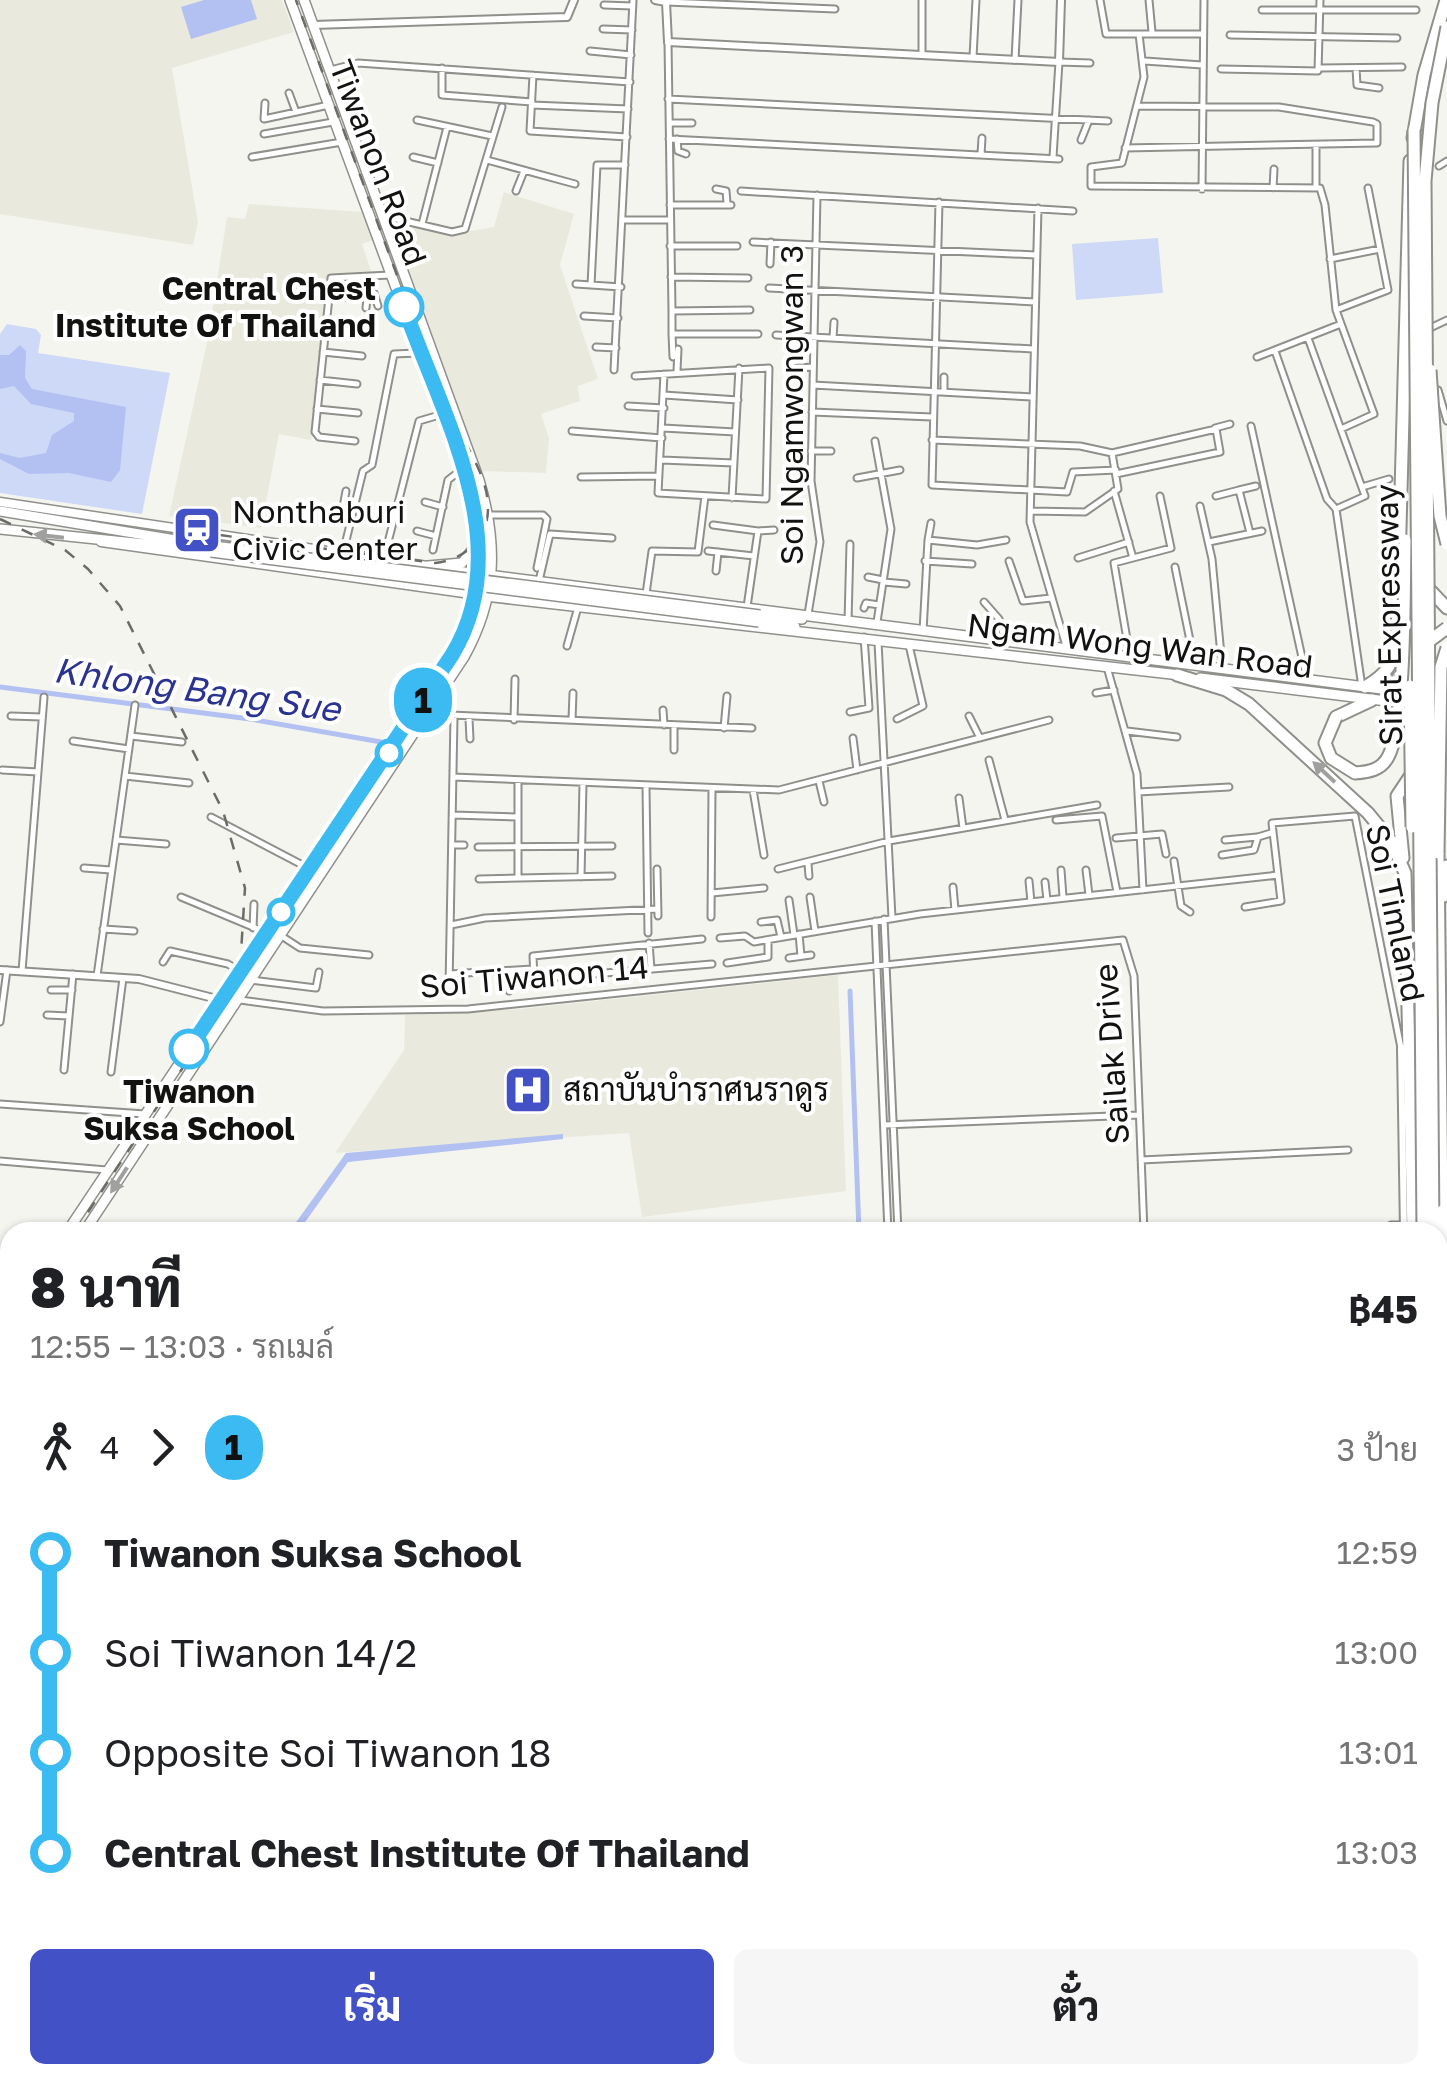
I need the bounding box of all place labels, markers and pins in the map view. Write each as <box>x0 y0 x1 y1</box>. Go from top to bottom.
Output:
place label: Central Chest Institute Of Thailand <box>55 269 376 344</box>
marker: Central Chest Institute Of Thailand <box>385 288 423 326</box>
place label: Nonthaburi Civic Center <box>232 492 418 567</box>
station icon: Nonthaburi Civic Center <box>171 504 223 556</box>
unlabelled marker <box>376 740 402 766</box>
unlabelled marker <box>268 899 294 925</box>
marker: Tiwanon Suksa School <box>170 1030 208 1068</box>
hospital icon: สถาบันบำราศนราดูร <box>502 1064 554 1116</box>
place label: สถาบันบำราศนราดูร <box>563 1070 829 1112</box>
place label: Tiwanon Suksa School <box>83 1072 295 1147</box>

